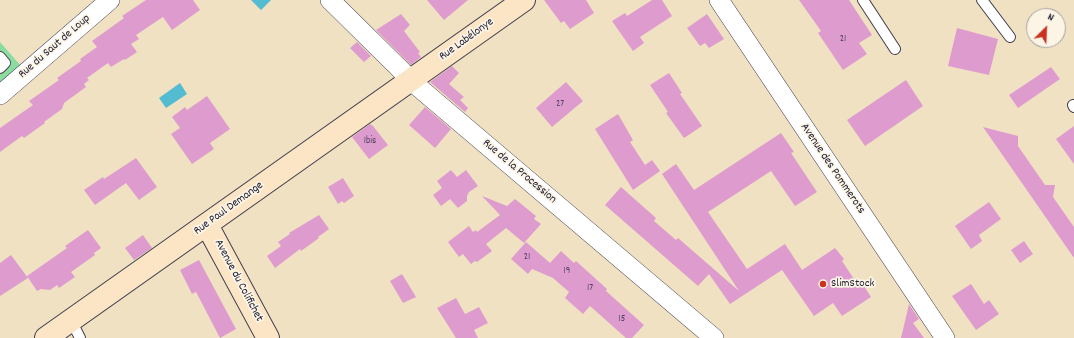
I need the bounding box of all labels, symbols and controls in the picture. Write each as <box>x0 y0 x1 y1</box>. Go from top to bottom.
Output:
north arrow <box>1026 8 1066 48</box>
text: N <box>1045 10 1056 26</box>
street label: Rue du Saut de Loup <box>16 12 94 82</box>
street label: Rue Labélonye <box>437 15 497 65</box>
house number: 21 <box>840 34 846 46</box>
house number: 27 <box>556 99 564 111</box>
street label: Avenue des Pommerots <box>796 121 868 217</box>
house number: 1bis <box>364 136 376 148</box>
street label: Rue de la Procession <box>479 137 559 207</box>
street label: Rue Paul Demange <box>191 179 267 239</box>
street label: Avenue du Colifichet <box>210 237 266 325</box>
house number: 21 <box>524 252 530 264</box>
house number: 19 <box>564 266 570 278</box>
place label: SlimStock <box>831 277 874 291</box>
marker: SlimStock <box>818 279 828 289</box>
house number: 17 <box>587 283 593 295</box>
house number: 15 <box>619 314 625 326</box>

